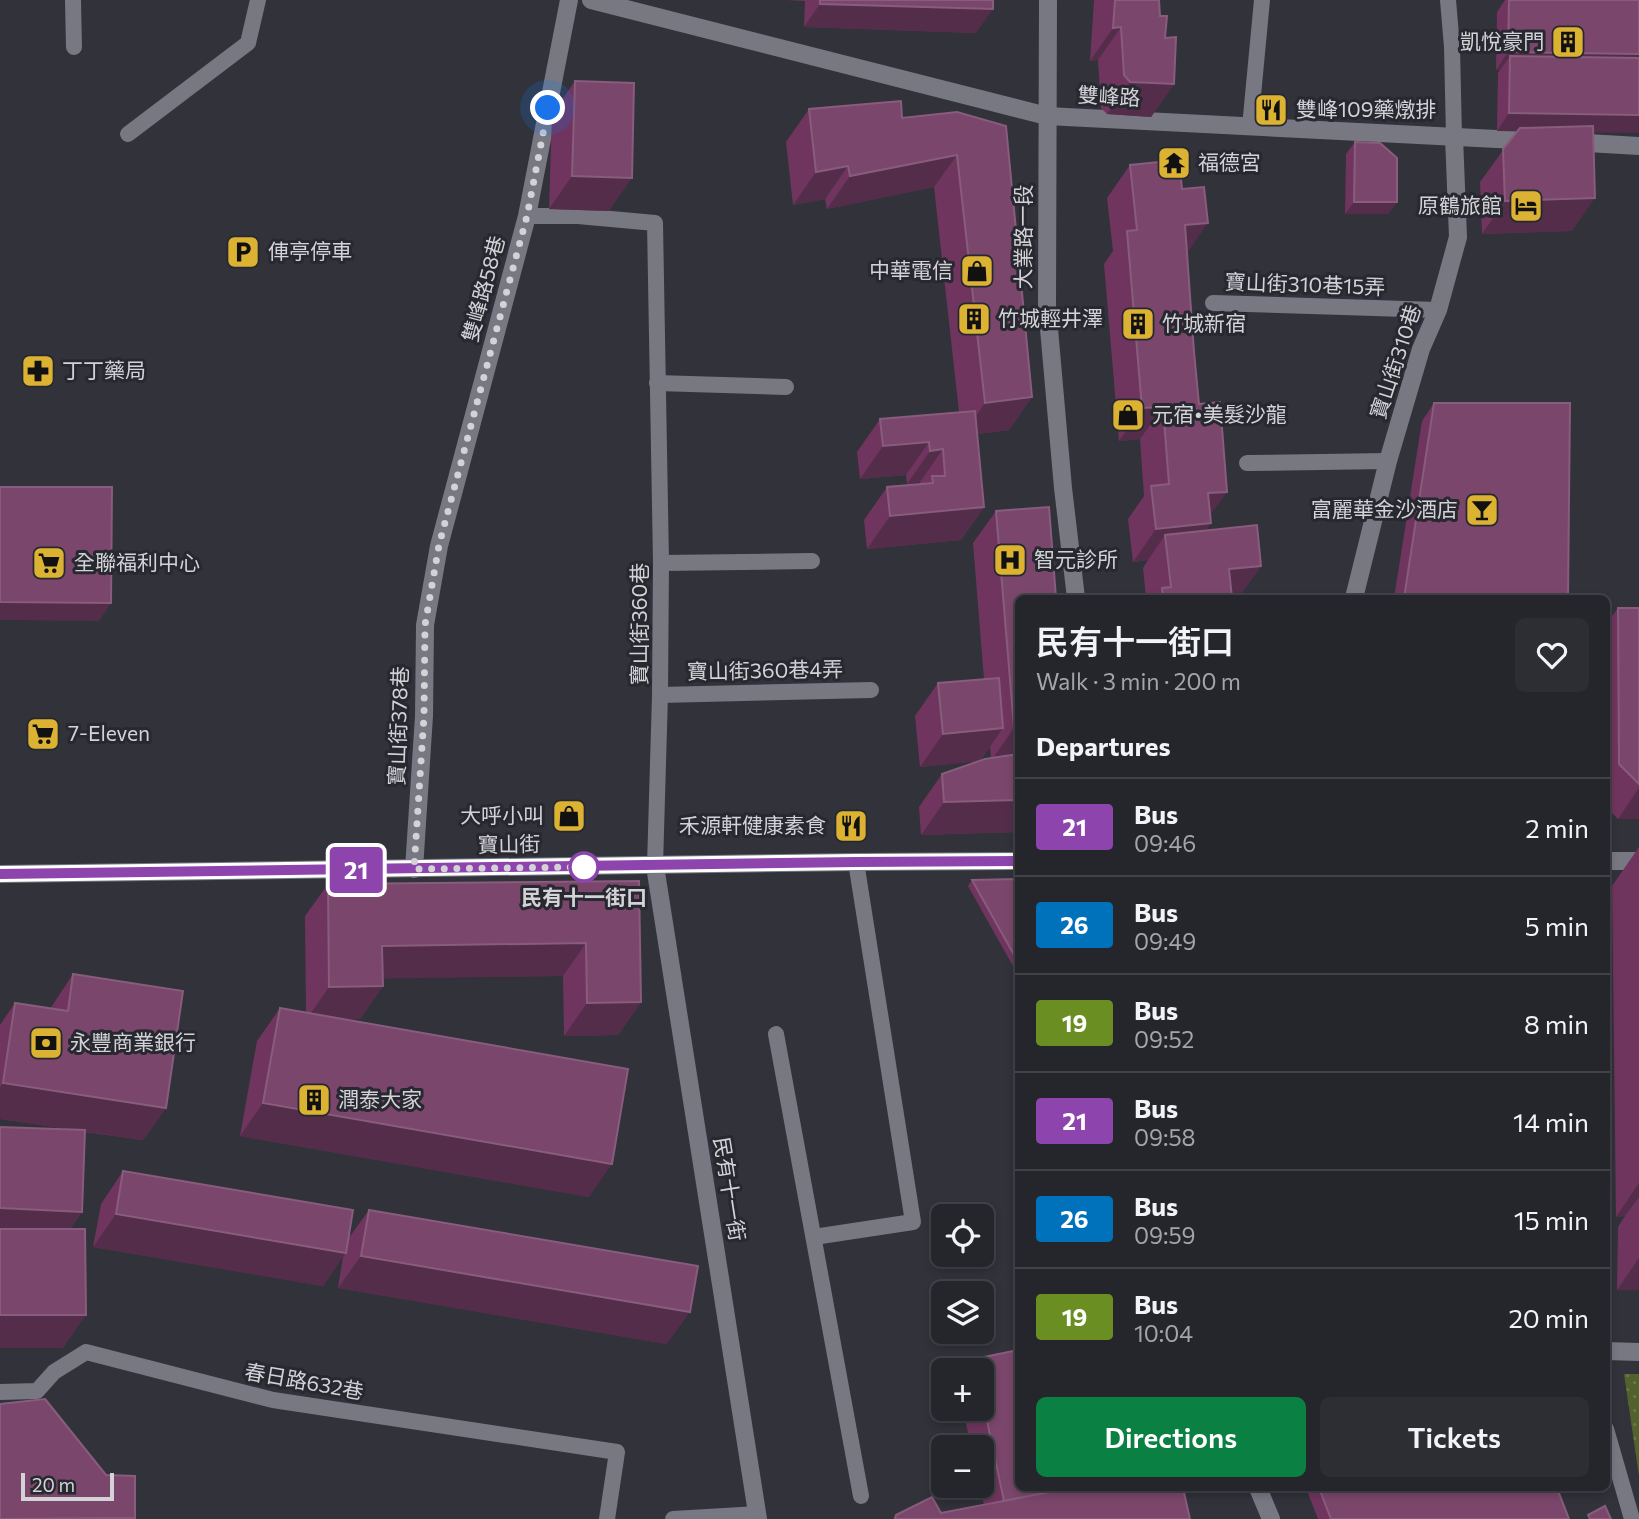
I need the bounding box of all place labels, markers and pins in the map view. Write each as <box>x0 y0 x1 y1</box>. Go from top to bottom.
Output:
building icon: 凱悅豪門 <box>1549 23 1587 61</box>
place label: 凱悅豪門 <box>1460 28 1544 53</box>
restaurant icon: 雙峰109藥燉排 <box>1252 91 1290 129</box>
place label: 雙峰109藥燉排 <box>1296 96 1436 121</box>
temple icon: 福德宮 <box>1155 144 1193 182</box>
place label: 福德宮 <box>1198 149 1261 174</box>
hotel icon: 原鶴旅館 <box>1507 187 1545 225</box>
place label: 原鶴旅館 <box>1418 192 1502 217</box>
parking icon: 俥亭停車 <box>224 233 262 271</box>
place label: 俥亭停車 <box>268 238 352 263</box>
shop icon: 中華電信 <box>958 252 996 290</box>
place label: 中華電信 <box>869 257 953 282</box>
building icon: 竹城輕井澤 <box>955 300 993 338</box>
place label: 竹城輕井澤 <box>998 305 1103 330</box>
building icon: 竹城新宿 <box>1119 305 1157 343</box>
place label: 竹城新宿 <box>1162 310 1246 335</box>
pharmacy icon: 丁丁藥局 <box>19 352 57 390</box>
place label: 丁丁藥局 <box>62 357 146 382</box>
shop icon: 元宿•美髮沙龍 <box>1109 396 1147 434</box>
place label: 元宿•美髮沙龍 <box>1152 401 1287 426</box>
bar icon: 富麗華金沙酒店 <box>1463 491 1501 529</box>
place label: 富麗華金沙酒店 <box>1311 496 1458 521</box>
hospital icon: 智元診所 <box>991 541 1029 579</box>
supermarket icon: 全聯福利中心 <box>30 544 68 582</box>
place label: 智元診所 <box>1034 546 1118 571</box>
place label: 全聯福利中心 <box>74 549 200 574</box>
supermarket icon: 7-Eleven <box>24 715 62 753</box>
place label: 7-Eleven <box>68 720 150 745</box>
shop icon: 大呼小叫 <box>550 797 588 835</box>
place label: 大呼小叫 <box>460 802 544 827</box>
restaurant icon: 禾源軒健康素食 <box>832 807 870 845</box>
place label: 禾源軒健康素食 <box>679 812 826 837</box>
marker: 民有十一街口 <box>569 852 599 882</box>
place label: 民有十一街口 <box>521 884 647 909</box>
bank icon: 永豐商業銀行 <box>27 1024 65 1062</box>
place label: 永豐商業銀行 <box>70 1029 196 1054</box>
building icon: 潤泰大家 <box>295 1081 333 1119</box>
place label: 潤泰大家 <box>338 1086 422 1111</box>

